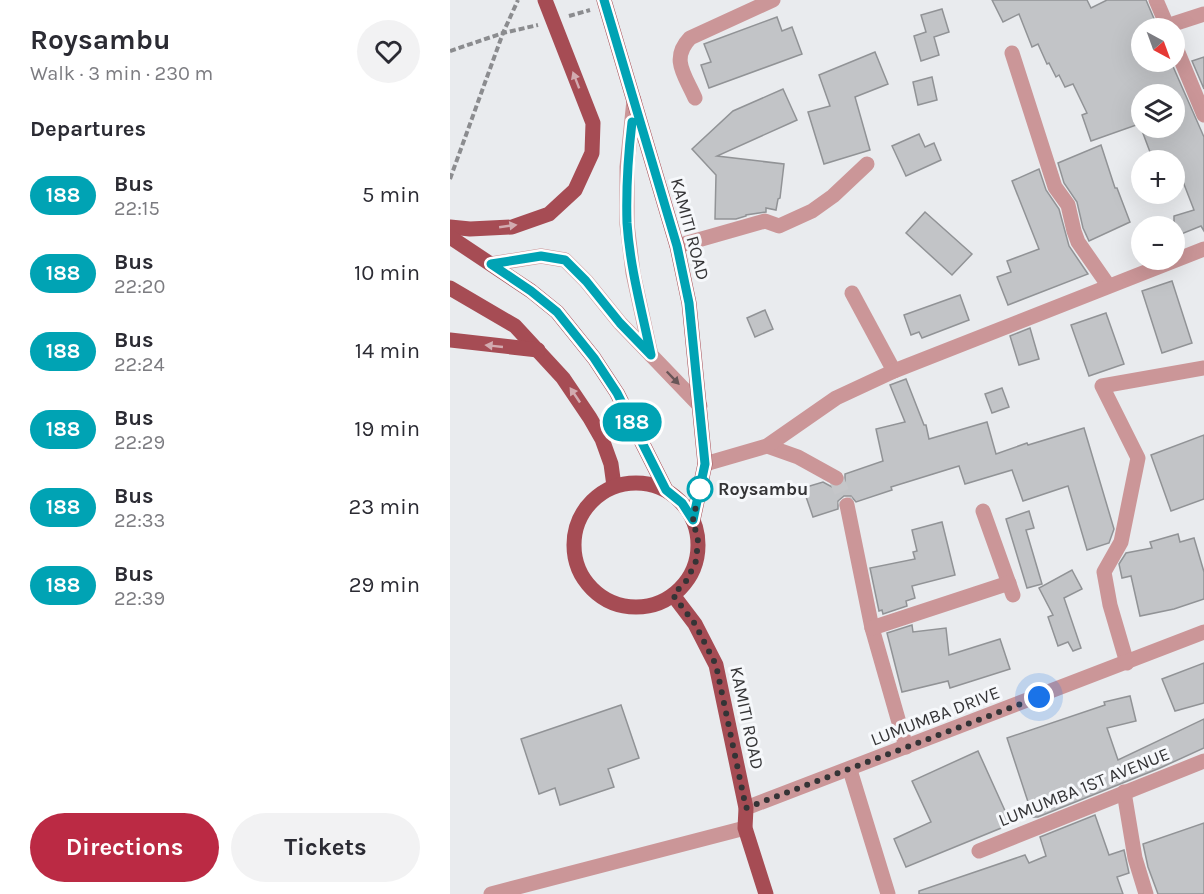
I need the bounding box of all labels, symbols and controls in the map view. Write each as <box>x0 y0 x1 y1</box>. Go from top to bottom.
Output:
north arrow <box>1131 18 1185 72</box>
map controls <box>1131 18 1185 270</box>
button: heart <box>357 20 420 83</box>
text: Roysambu <box>30 23 170 56</box>
text: Walk · 3 min · 230 m <box>30 62 213 85</box>
one-way arrow <box>571 71 581 89</box>
button: layers <box>1131 84 1185 138</box>
text: Departures <box>30 116 146 142</box>
button: + <box>1131 150 1185 204</box>
text: Bus <box>114 171 154 197</box>
street label: KAMITI ROAD <box>666 176 714 282</box>
text: 5 min <box>362 182 420 208</box>
text: 188 <box>46 183 80 207</box>
text: 22:15 <box>114 197 160 220</box>
button: − <box>1131 216 1185 270</box>
one-way arrow <box>499 222 518 231</box>
text: Bus <box>114 249 154 275</box>
text: 10 min <box>354 260 420 286</box>
text: 188 <box>46 261 80 285</box>
text: 22:20 <box>114 275 165 298</box>
text: Bus <box>114 327 154 353</box>
text: 14 min <box>355 338 420 364</box>
text: 188 <box>46 339 80 363</box>
one-way arrow <box>484 341 503 350</box>
text: 22:24 <box>114 353 165 376</box>
one-way arrow <box>666 371 680 385</box>
one-way arrow <box>569 387 580 403</box>
line badge: 188 <box>598 402 666 442</box>
text: Bus <box>114 405 154 431</box>
text: 188 <box>615 410 649 434</box>
text: 19 min <box>354 416 420 442</box>
text: 188 <box>46 417 80 441</box>
text: 22:29 <box>114 431 165 454</box>
marker: Roysambu <box>687 476 713 502</box>
place label: Roysambu <box>718 478 808 500</box>
text: Bus <box>114 483 154 509</box>
text: 23 min <box>349 494 420 520</box>
text: 188 <box>46 495 80 519</box>
text: 22:33 <box>114 509 165 532</box>
text: Bus <box>114 561 154 587</box>
text: 29 min <box>349 572 420 598</box>
text: 188 <box>46 573 80 597</box>
text: 22:39 <box>114 587 165 610</box>
street label: KAMITI ROAD <box>725 664 769 772</box>
street label: LUMUMBA DRIVE <box>867 681 1003 751</box>
your location <box>1024 682 1054 712</box>
street label: LUMUMBA 1ST AVENUE <box>995 743 1173 831</box>
button: Directions <box>30 813 219 882</box>
button: Tickets <box>231 813 420 882</box>

